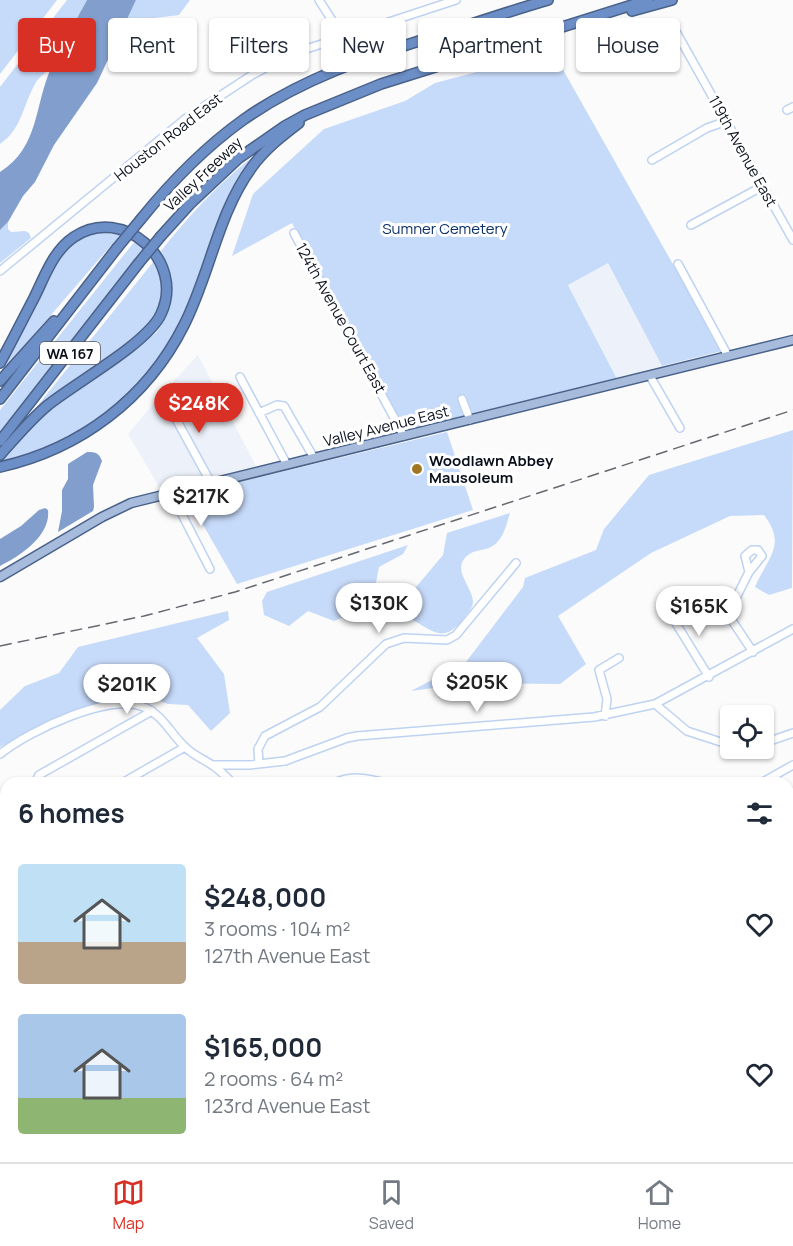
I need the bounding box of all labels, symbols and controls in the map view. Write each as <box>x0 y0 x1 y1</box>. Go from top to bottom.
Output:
chip: Buy <box>18 18 96 72</box>
chip: Rent <box>108 18 197 72</box>
chip: Filters <box>209 18 309 72</box>
chip: New <box>321 18 406 72</box>
chip: Apartment <box>418 18 564 72</box>
chip: House <box>576 18 680 72</box>
street label: Houston Road East <box>110 88 226 186</box>
street label: 119th Avenue East <box>704 92 782 210</box>
street label: Valley Freeway <box>159 132 247 216</box>
park label: Sumner Cemetery <box>382 218 508 239</box>
street label: 124th Avenue Court East <box>291 239 391 397</box>
road number: WA 167 <box>40 342 100 364</box>
pin: $248K <box>157 383 241 434</box>
text: $248K <box>168 389 230 416</box>
street label: Valley Avenue East <box>321 400 451 452</box>
place label: Woodlawn Abbey Mausoleum <box>429 450 554 488</box>
marker: Woodlawn Abbey Mausoleum <box>410 462 424 476</box>
pin: $217K <box>159 476 243 527</box>
text: $217K <box>173 482 229 509</box>
pin: $130K <box>337 583 421 634</box>
pin: $165K <box>657 586 741 637</box>
text: $130K <box>349 589 409 616</box>
text: $165K <box>670 592 728 619</box>
pin: $205K <box>435 662 519 713</box>
pin: $201K <box>85 664 169 715</box>
text: $205K <box>446 668 508 695</box>
text: $201K <box>97 670 157 697</box>
map controls <box>720 705 774 759</box>
button: locate <box>720 705 774 759</box>
text: 6 homes <box>18 795 125 831</box>
icon: filters <box>743 797 776 830</box>
text: $248,000 <box>204 879 326 915</box>
icon: home <box>66 888 138 960</box>
icon: heart <box>743 908 776 941</box>
text: 3 rooms · 104 m² <box>204 915 350 942</box>
text: 127th Avenue East <box>204 942 371 969</box>
text: $165,000 <box>204 1029 322 1065</box>
icon: home <box>66 1038 138 1110</box>
icon: heart <box>743 1058 776 1091</box>
text: 2 rooms · 64 m² <box>204 1065 343 1092</box>
text: 123rd Avenue East <box>204 1092 371 1119</box>
tab: Map <box>112 1176 145 1234</box>
tab: Saved <box>369 1176 414 1234</box>
tab: Home <box>638 1176 681 1234</box>

